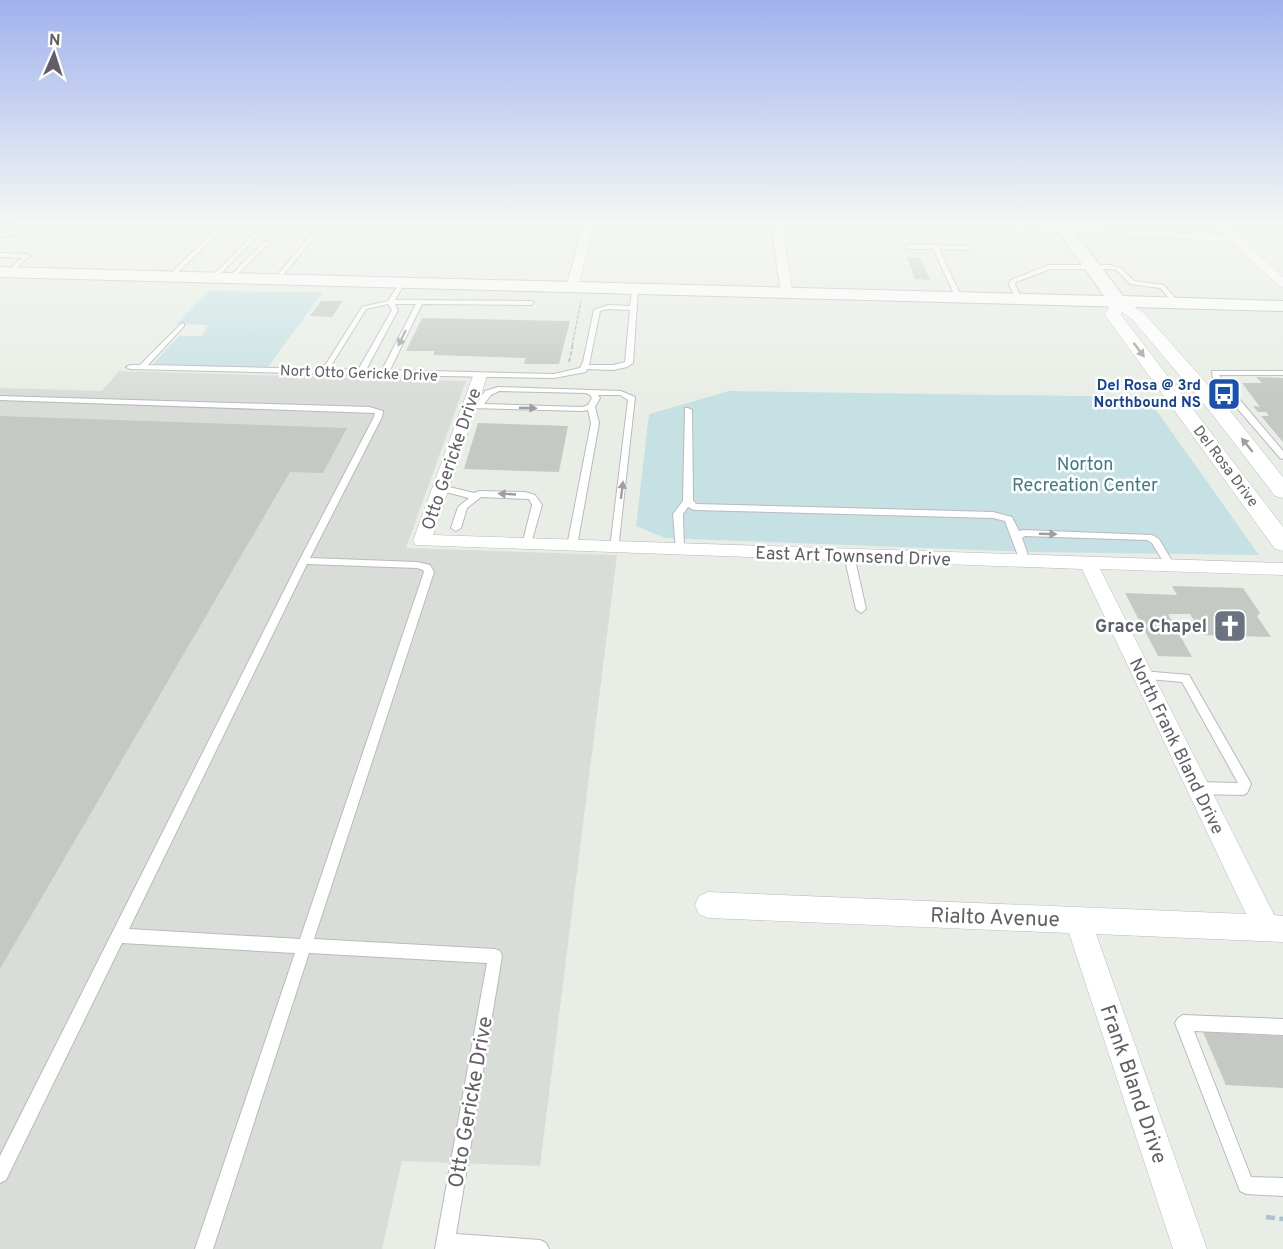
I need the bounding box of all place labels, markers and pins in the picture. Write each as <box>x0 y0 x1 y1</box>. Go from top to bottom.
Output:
bus stop icon: Del Rosa @ 3rd Northbound NS <box>1206 376 1242 412</box>
place label: Del Rosa @ 3rd Northbound NS <box>1094 377 1201 413</box>
church icon: Grace Chapel <box>1212 608 1248 644</box>
place label: Grace Chapel <box>1095 616 1207 639</box>

